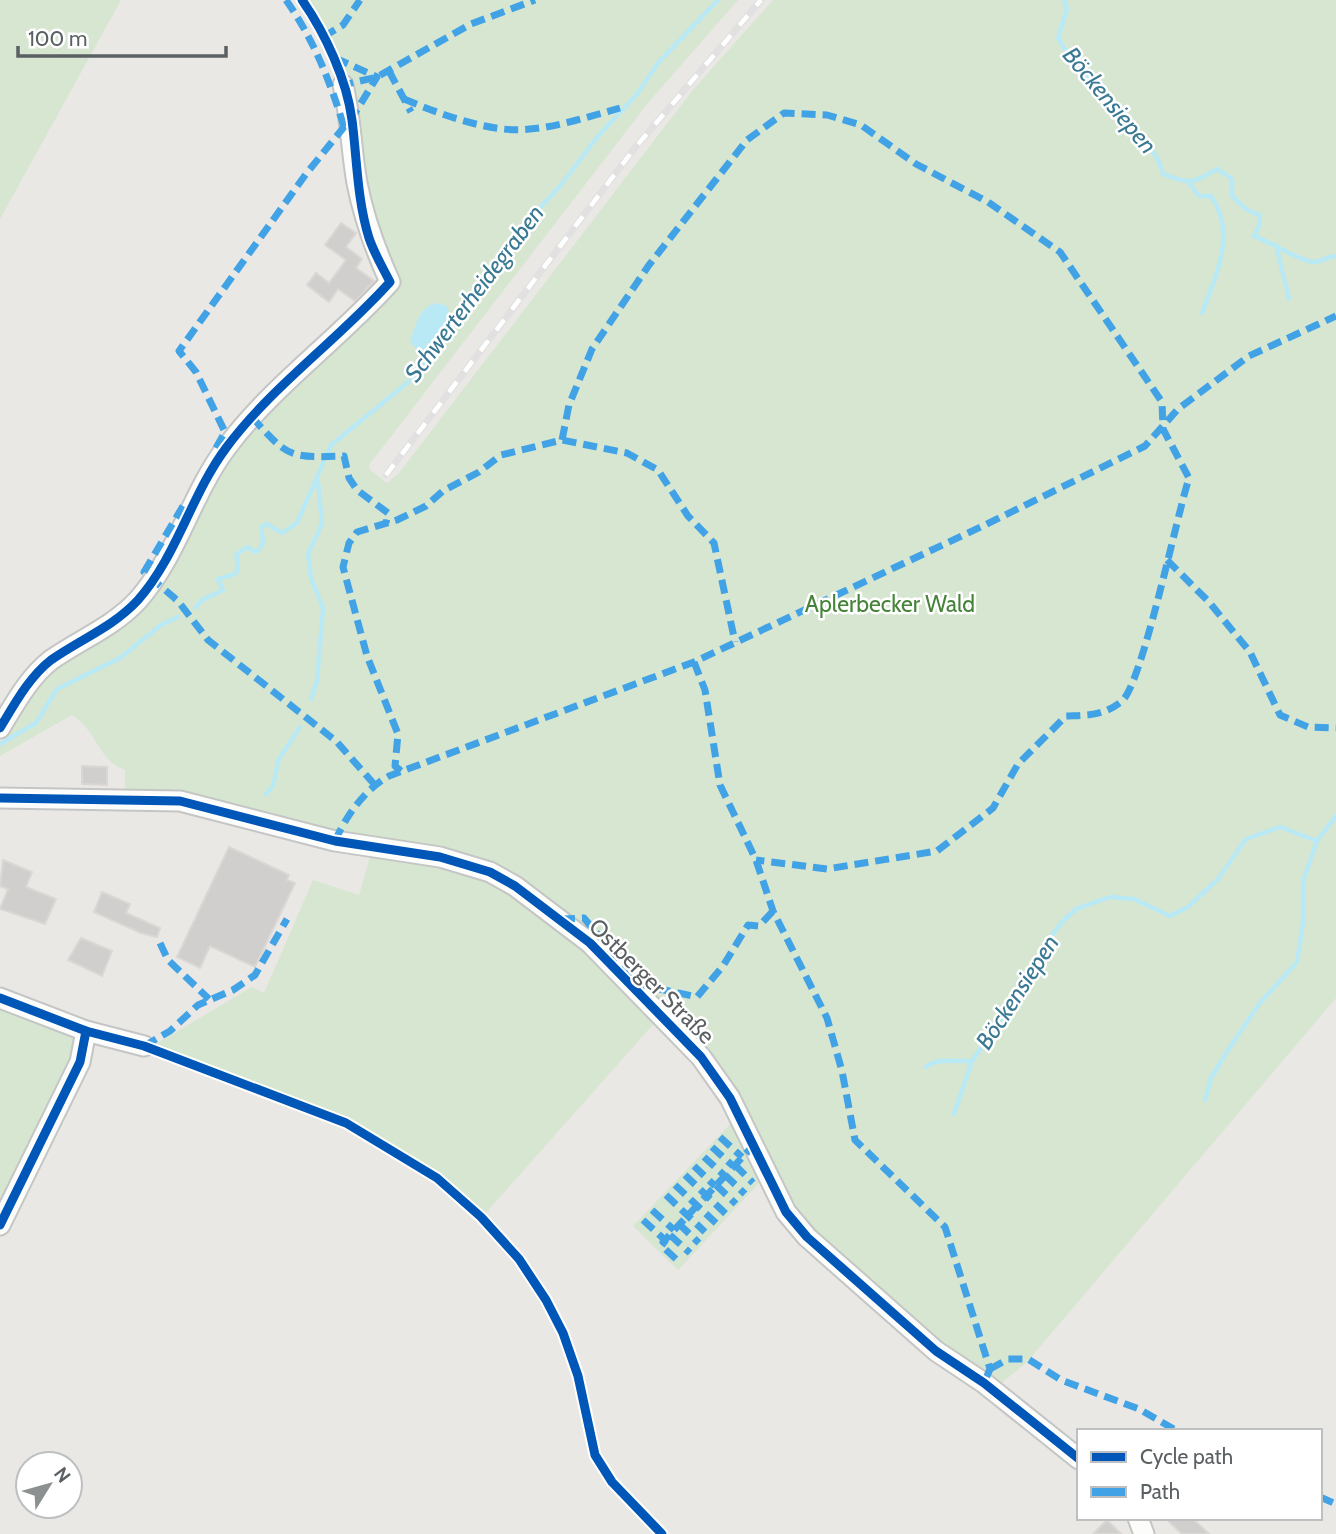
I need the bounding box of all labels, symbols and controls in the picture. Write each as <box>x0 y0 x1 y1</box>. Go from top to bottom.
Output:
scale bar <box>18 14 226 58</box>
text: 100 m <box>28 26 87 51</box>
water label: Böckensiepen <box>1057 41 1163 159</box>
water label: Schwerterheidegraben <box>398 199 550 387</box>
park label: Aplerbecker Wald <box>805 590 975 618</box>
street label: Ostberger Straße <box>583 912 721 1050</box>
water label: Böckensiepen <box>969 929 1065 1055</box>
legend <box>1077 1429 1322 1520</box>
text: Cycle path <box>1140 1444 1233 1469</box>
north arrow <box>14 1450 84 1520</box>
text: N <box>49 1463 75 1487</box>
text: Path <box>1140 1479 1180 1504</box>

